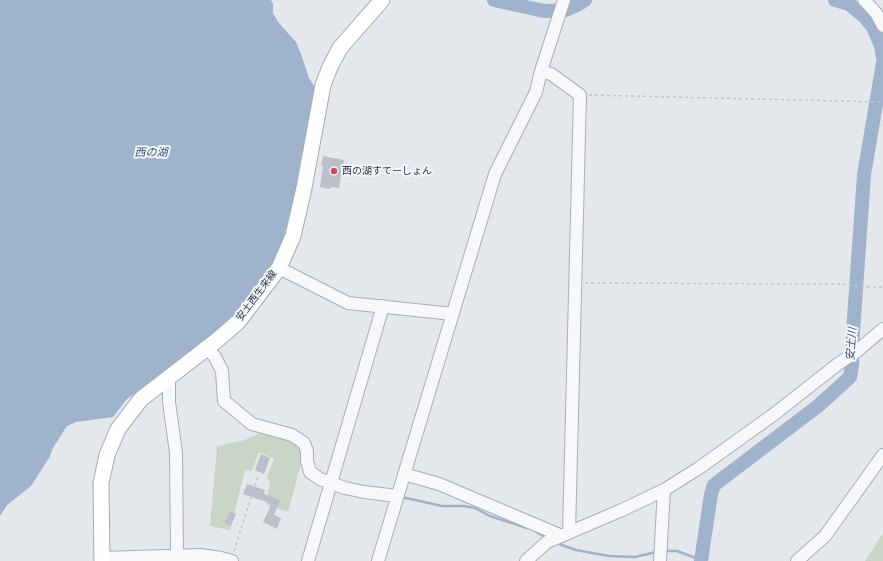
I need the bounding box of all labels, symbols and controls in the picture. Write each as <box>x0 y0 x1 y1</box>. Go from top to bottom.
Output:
water label: 西の湖 <box>135 146 167 160</box>
place label: 西の湖すてーしょん <box>342 165 432 177</box>
marker: 西の湖すてーしょん <box>329 166 339 176</box>
street label: 安土西生来線 <box>234 268 280 324</box>
water label: 安土川 <box>844 327 860 361</box>

